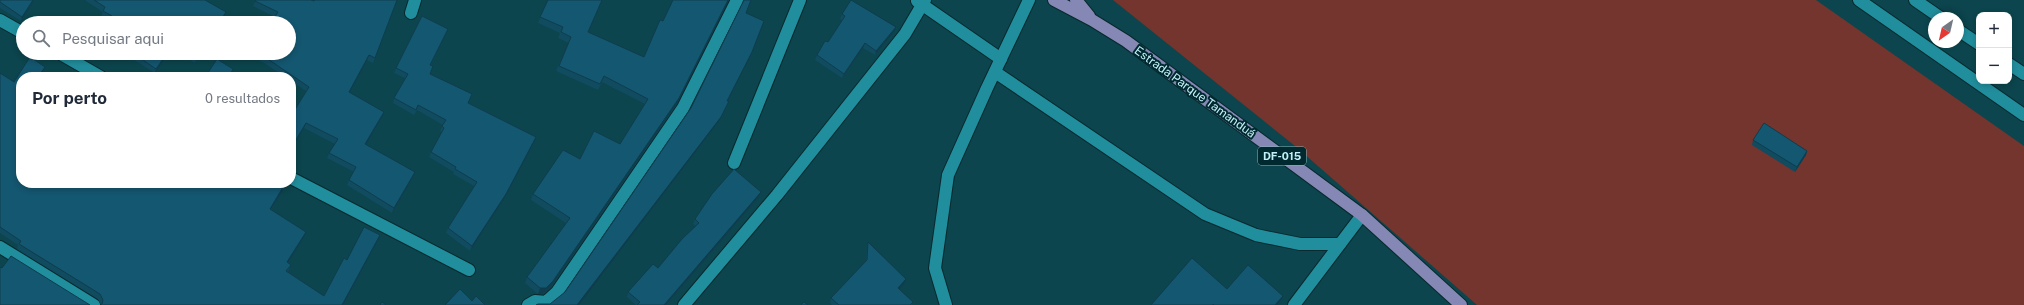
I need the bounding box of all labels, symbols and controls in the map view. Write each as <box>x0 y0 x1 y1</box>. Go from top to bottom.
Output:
north arrow <box>1928 12 1964 48</box>
map controls <box>1976 12 2012 84</box>
button: + <box>1976 12 2012 48</box>
search box <box>16 16 296 60</box>
icon: search <box>30 27 52 49</box>
text: Pesquisar aqui <box>62 30 164 47</box>
street label: Estrada Parque Tamanduá <box>1132 43 1258 141</box>
button: − <box>1976 48 2012 84</box>
text: Por perto <box>32 88 107 108</box>
text: 0 resultados <box>205 91 280 106</box>
road number: DF-015 <box>1258 147 1306 165</box>

